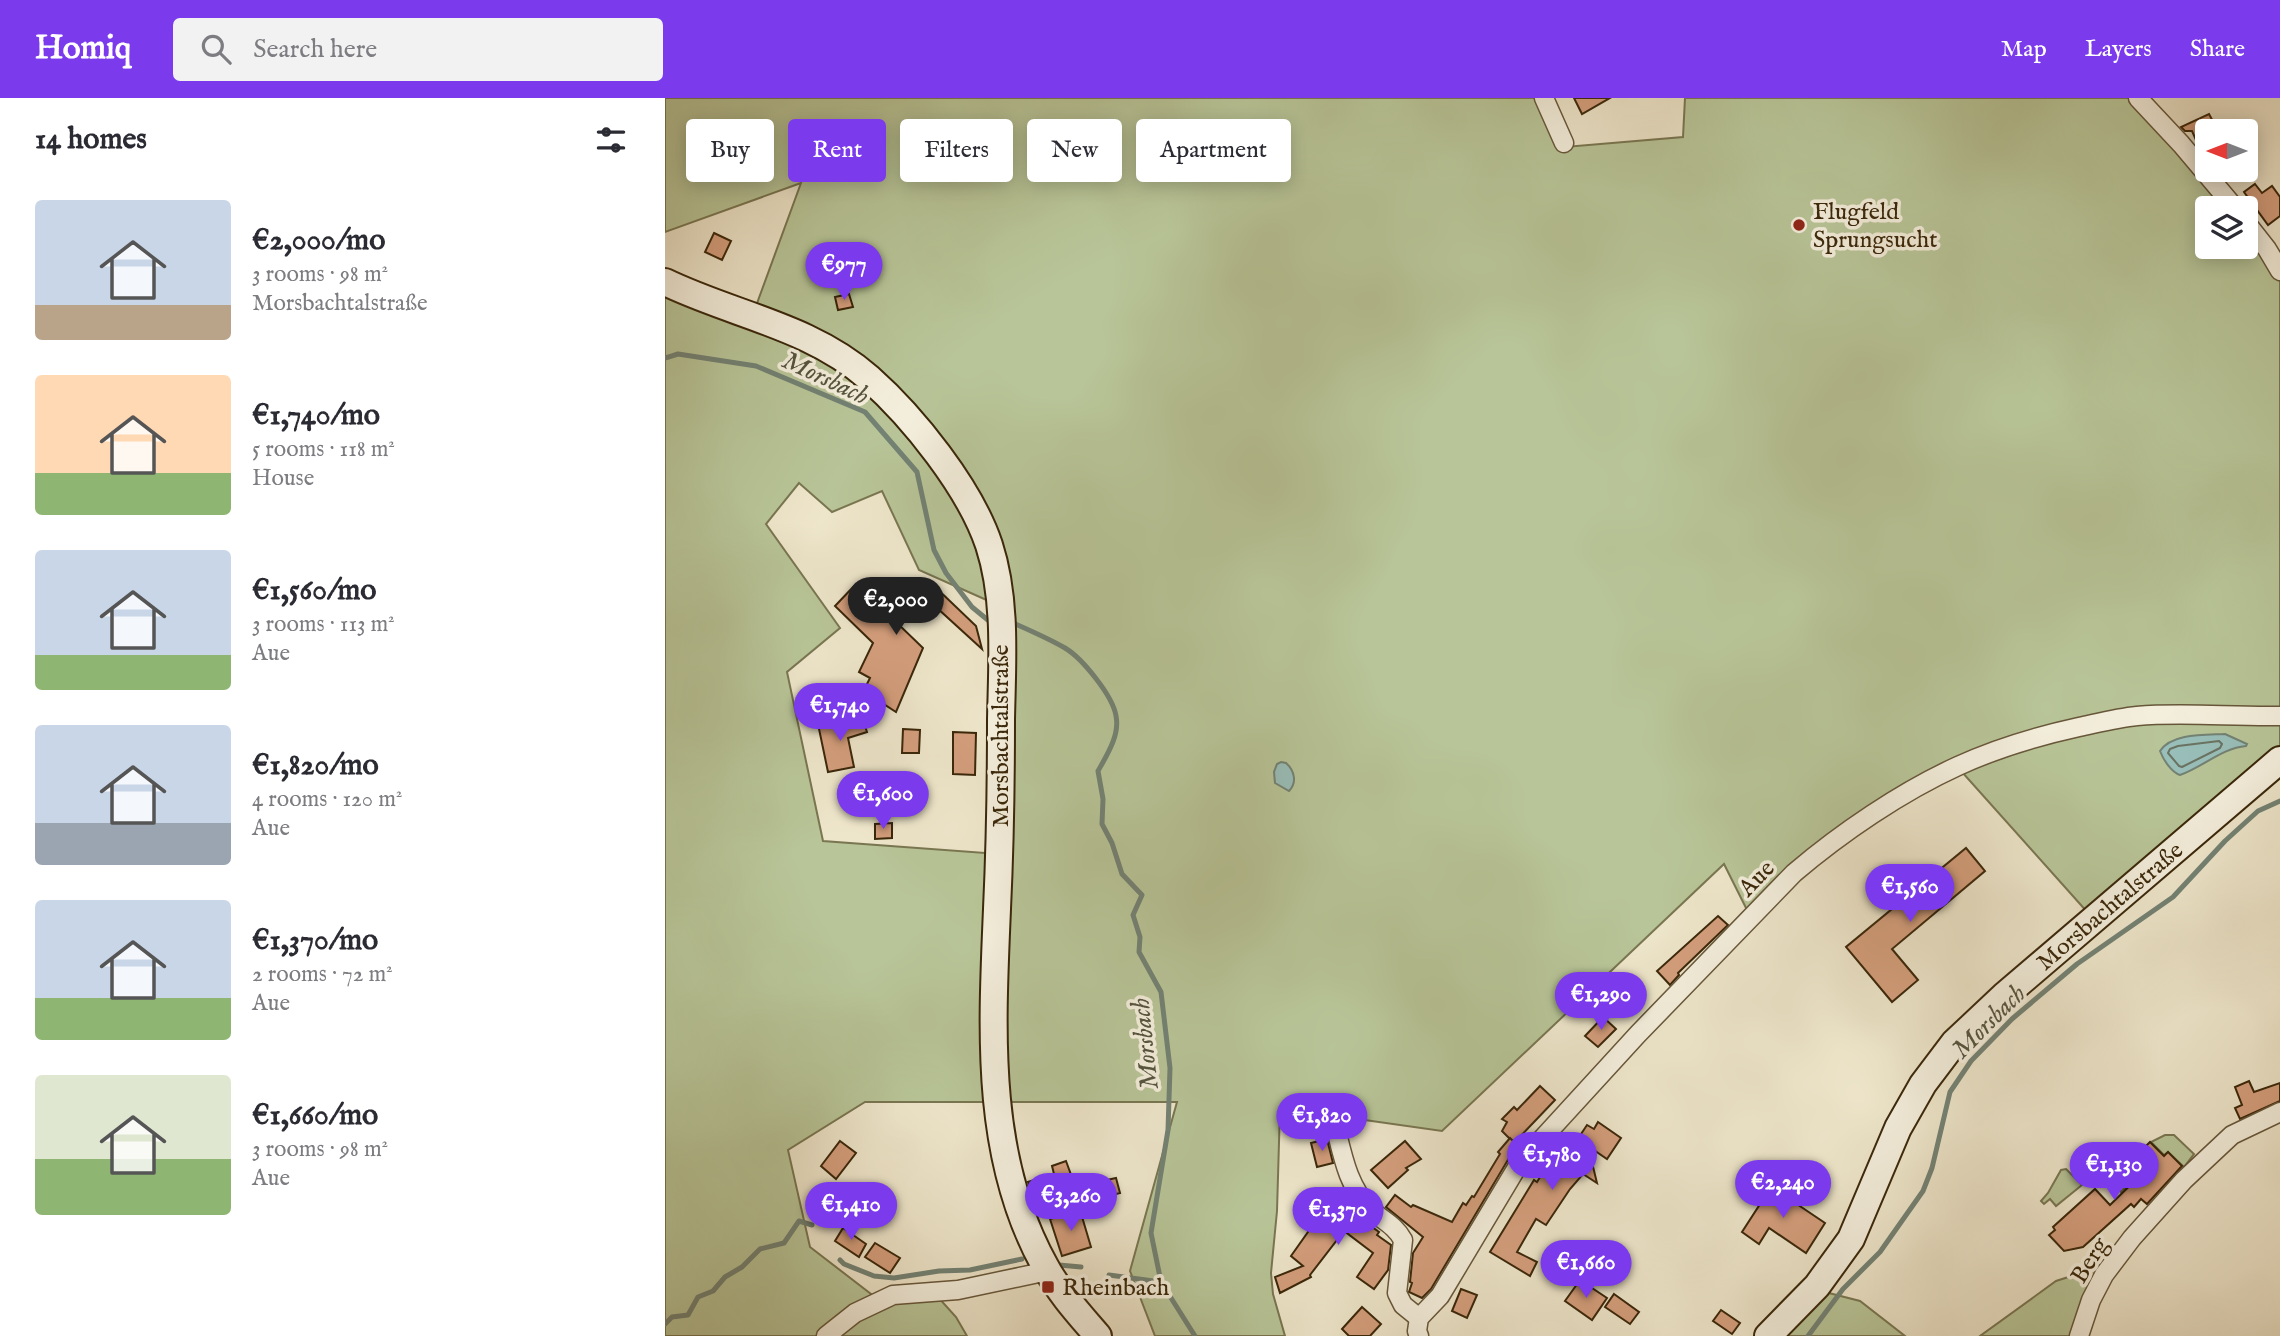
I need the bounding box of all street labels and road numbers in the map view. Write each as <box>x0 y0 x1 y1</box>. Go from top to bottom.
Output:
street label: Morsbachtalstraße <box>986 644 1017 828</box>
street label: Morsbachtalstraße <box>2031 836 2190 978</box>
street label: Aue <box>1731 854 1782 905</box>
street label: Berg <box>2064 1231 2117 1290</box>

